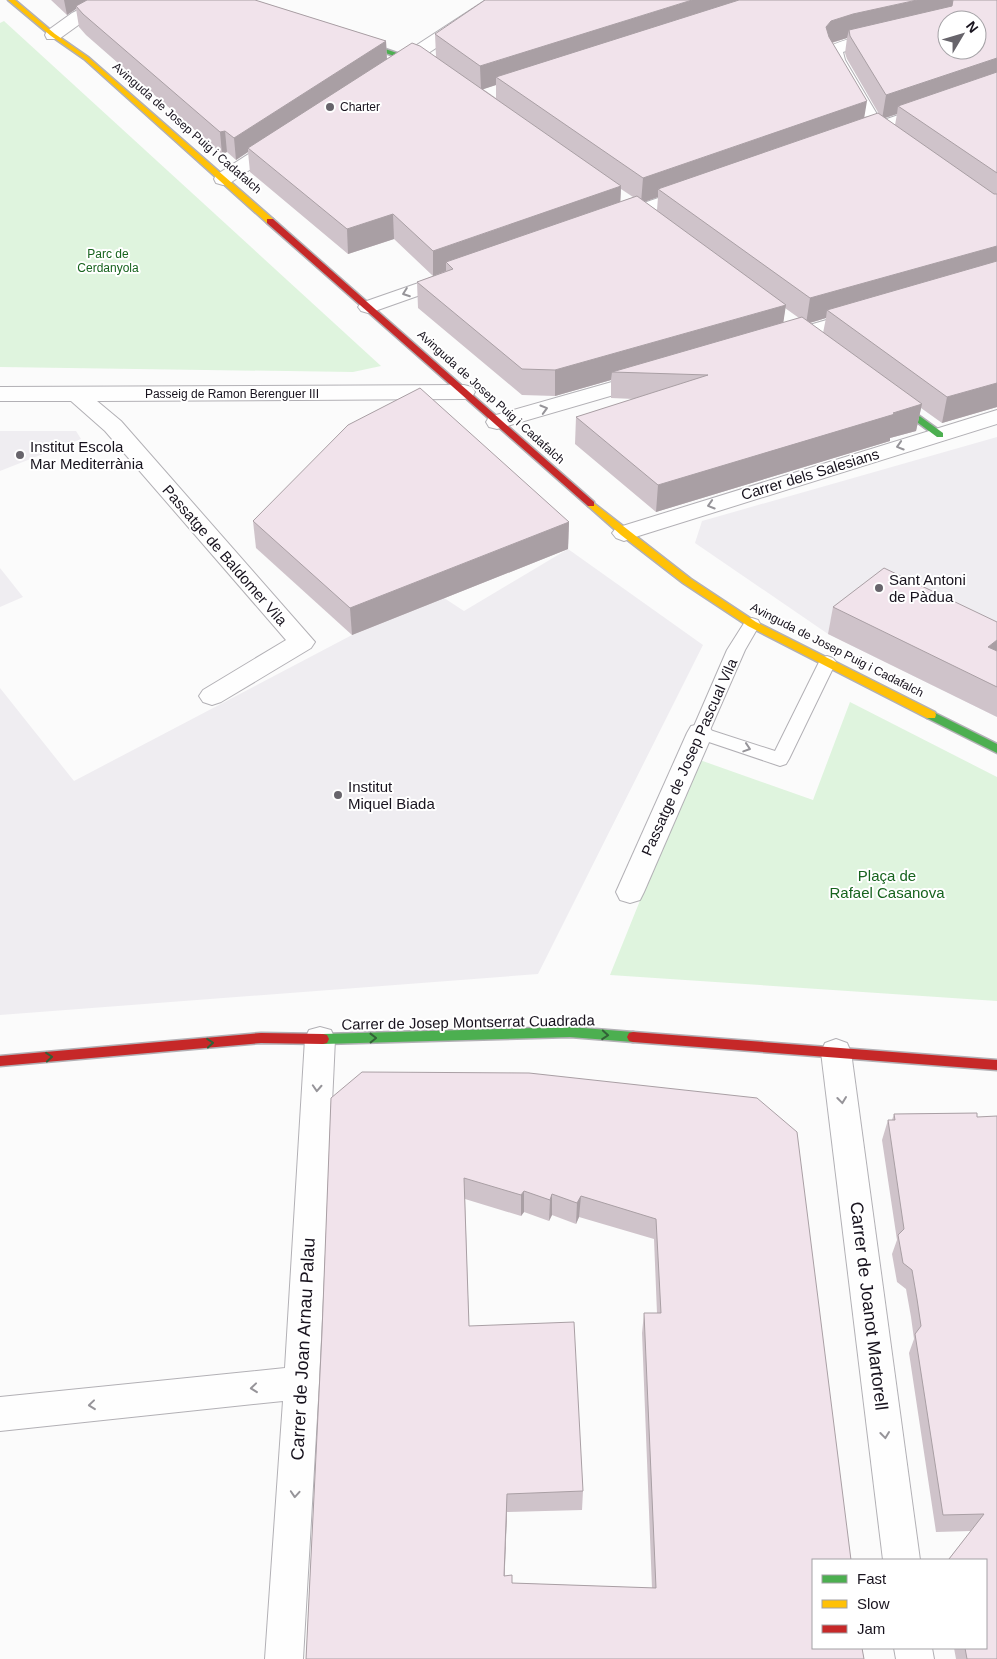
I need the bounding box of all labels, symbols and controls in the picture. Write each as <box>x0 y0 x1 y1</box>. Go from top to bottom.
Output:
north arrow <box>937 10 987 60</box>
text: N <box>963 18 982 36</box>
street label: Avinguda de Josep Puig i Cadafalch <box>110 60 264 196</box>
place label: Charter <box>340 100 380 114</box>
marker: Charter <box>324 101 336 113</box>
park label: Parc de Cerdanyola <box>77 247 139 275</box>
one-way arrow <box>402 287 411 297</box>
street label: Avinguda de Josep Puig i Cadafalch <box>415 327 567 467</box>
street label: Passeig de Ramon Berenguer III <box>145 387 319 401</box>
one-way arrow <box>539 404 548 414</box>
place label: Institut Escola Mar Mediterrània <box>30 438 144 472</box>
one-way arrow <box>896 441 905 451</box>
street label: Carrer dels Salesians <box>739 445 881 503</box>
marker: Institut Escola Mar Mediterrània <box>14 449 26 461</box>
street label: Passatge de Baldomer Vila <box>159 481 291 629</box>
one-way arrow <box>708 500 716 510</box>
place label: Sant Antoni de Pàdua <box>889 571 966 605</box>
marker: Sant Antoni de Pàdua <box>873 582 885 594</box>
street label: Avinguda de Josep Puig i Cadafalch <box>748 600 926 700</box>
street label: Passatge de Josep Pascual Vila <box>638 655 741 858</box>
one-way arrow <box>742 742 750 752</box>
place label: Institut Miquel Biada <box>348 778 435 812</box>
marker: Institut Miquel Biada <box>332 789 344 801</box>
park label: Plaça de Rafael Casanova <box>829 867 945 901</box>
street label: Carrer de Josep Montserrat Cuadrada <box>341 1011 596 1033</box>
one-way arrow <box>601 1029 609 1040</box>
one-way arrow <box>369 1032 377 1043</box>
one-way arrow <box>207 1037 215 1048</box>
one-way arrow <box>45 1051 53 1062</box>
one-way arrow <box>311 1084 322 1092</box>
one-way arrow <box>836 1097 847 1105</box>
street label: Carrer de Joanot Martorell <box>846 1201 892 1411</box>
street label: Carrer de Joan Arnau Palau <box>287 1237 319 1461</box>
one-way arrow <box>250 1382 258 1393</box>
one-way arrow <box>88 1399 96 1410</box>
one-way arrow <box>880 1431 890 1439</box>
one-way arrow <box>290 1491 301 1499</box>
legend <box>812 1559 987 1649</box>
text: Fast <box>857 1570 887 1587</box>
text: Slow <box>857 1595 890 1612</box>
text: Jam <box>857 1620 885 1637</box>

